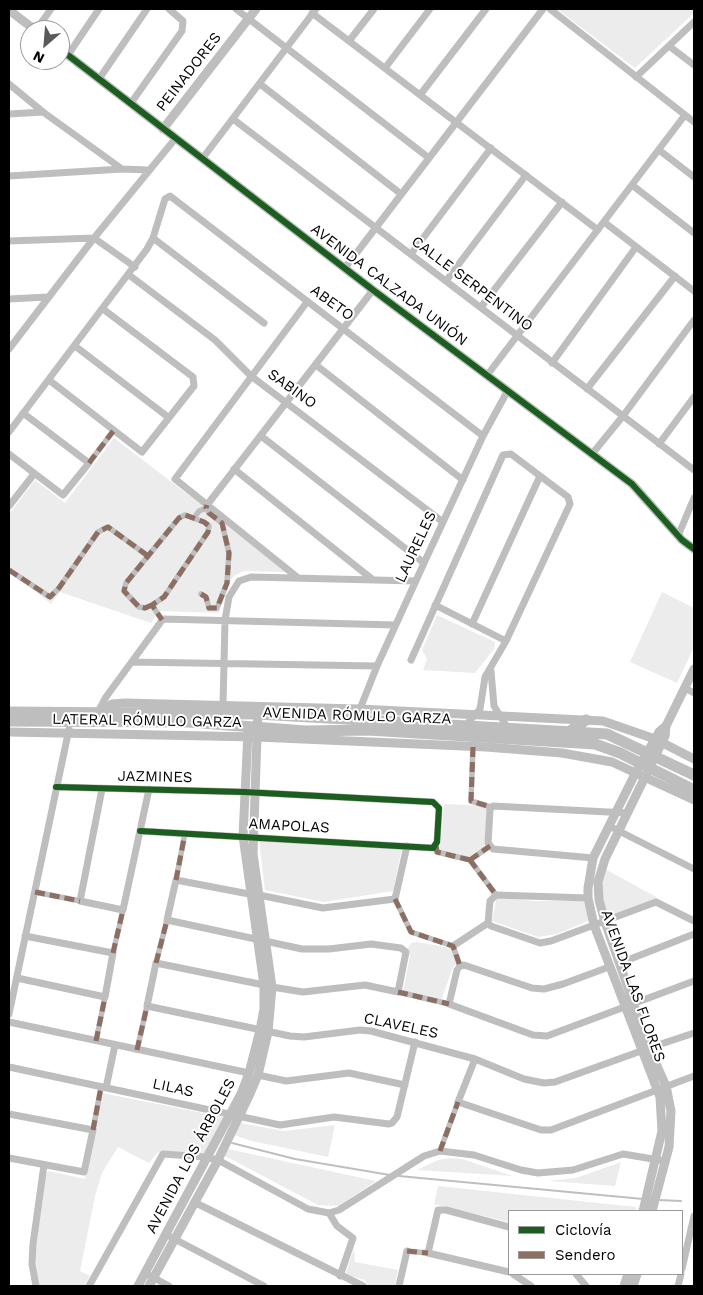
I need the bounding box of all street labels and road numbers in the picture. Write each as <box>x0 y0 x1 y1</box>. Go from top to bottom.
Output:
street label: PEINADORES <box>153 29 225 115</box>
street label: AVENIDA CALZADA UNIÓN <box>307 220 471 350</box>
street label: CALLE SERPENTINO <box>408 232 536 336</box>
street label: ABETO <box>307 281 357 325</box>
street label: SABINO <box>264 365 320 413</box>
street label: LAURELES <box>392 508 440 586</box>
street label: AVENIDA RÓMULO GARZA <box>262 704 452 728</box>
street label: LATERAL RÓMULO GARZA <box>52 710 242 732</box>
street label: JAZMINES <box>117 767 193 787</box>
street label: AMAPOLAS <box>248 815 330 837</box>
street label: AVENIDA LAS FLORES <box>597 907 669 1065</box>
street label: CLAVELES <box>362 1009 440 1043</box>
street label: AVENIDA LOS ÁRBOLES <box>142 1075 240 1237</box>
street label: LILAS <box>151 1075 195 1101</box>

